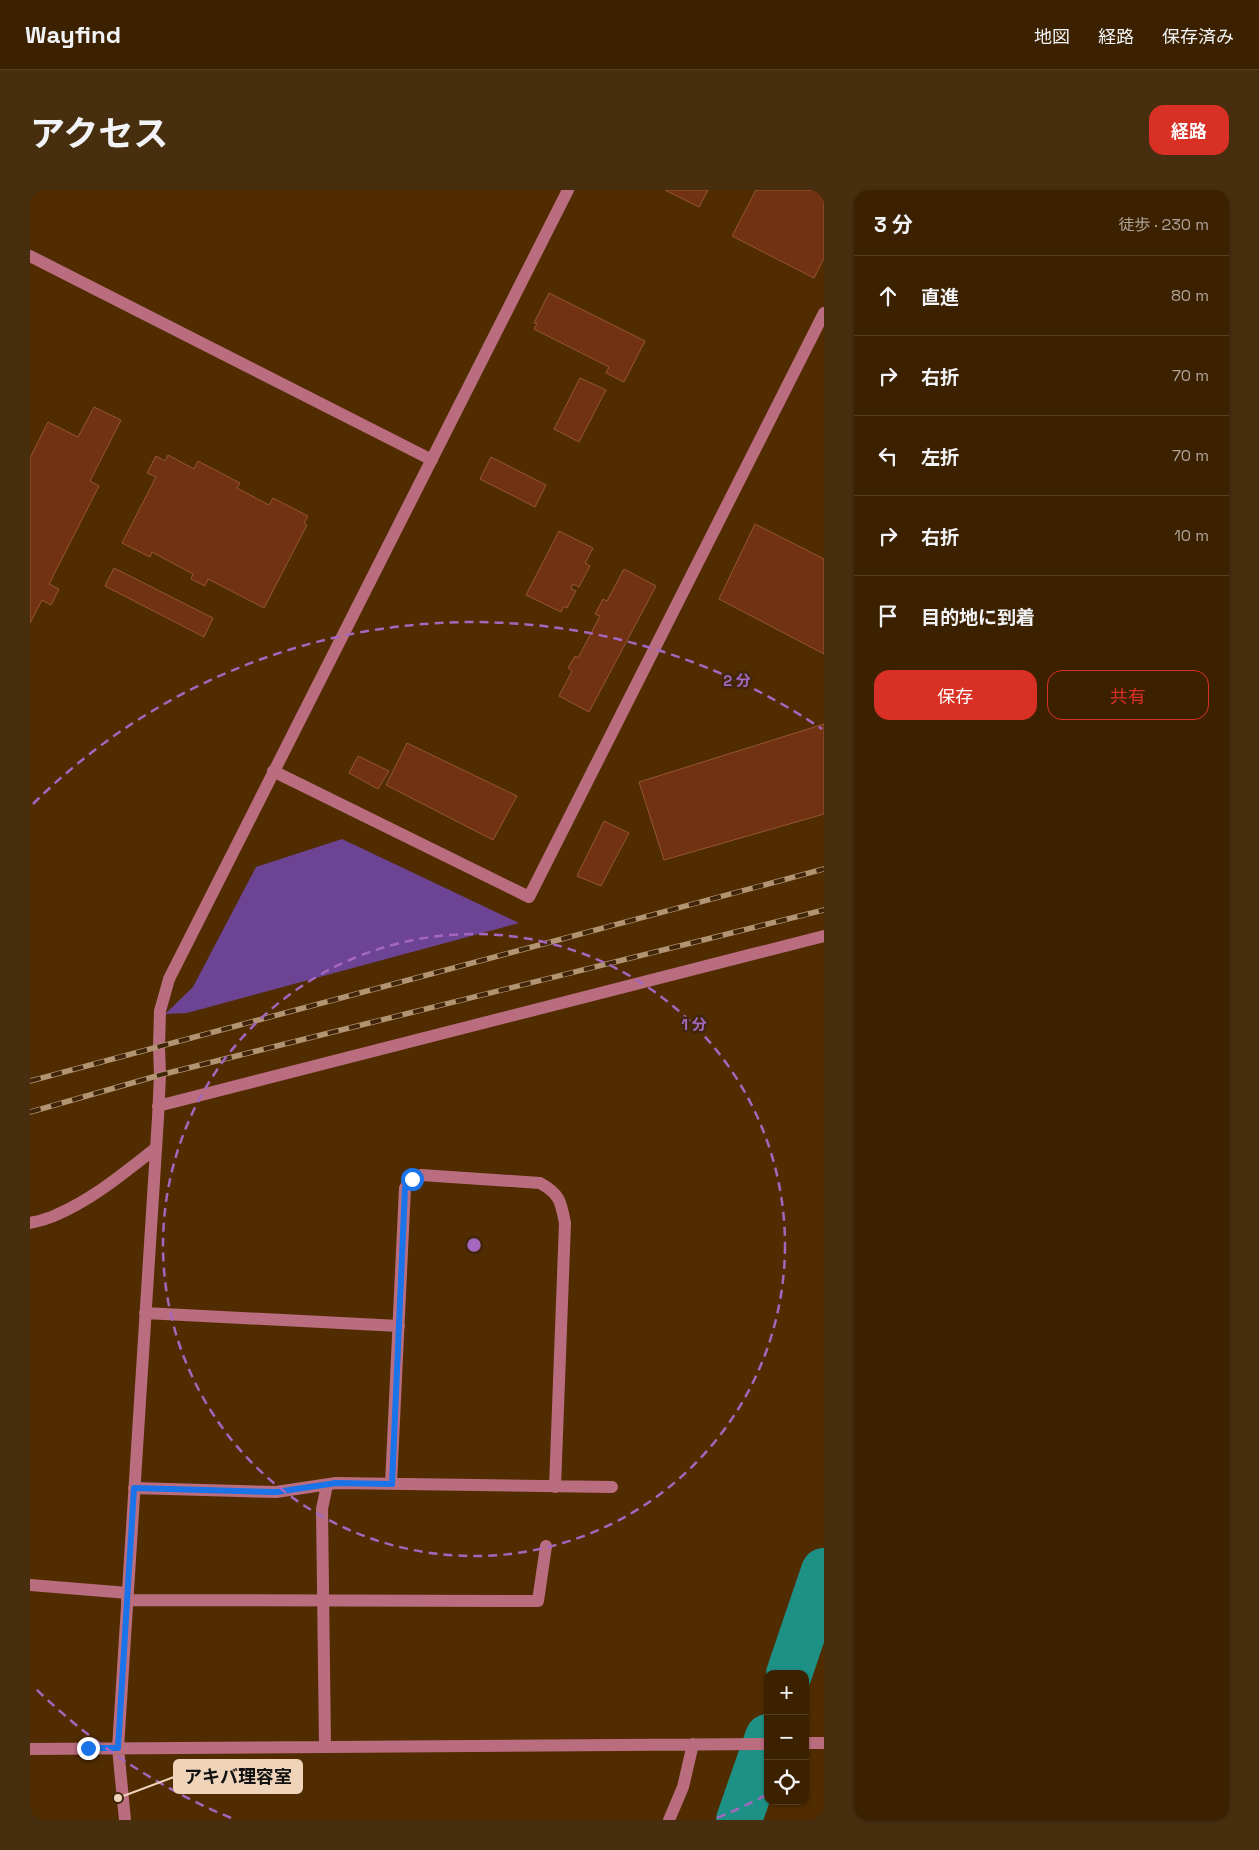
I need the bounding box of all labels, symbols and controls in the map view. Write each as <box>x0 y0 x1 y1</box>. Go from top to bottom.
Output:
text: Wayfind <box>25 19 121 50</box>
text: 地図 <box>1034 25 1070 48</box>
text: 経路 <box>1098 25 1134 48</box>
text: 保存済み <box>1162 25 1234 48</box>
button: 経路 <box>1149 105 1229 155</box>
text: アクセス <box>30 112 168 156</box>
text: 3 分 <box>874 211 913 238</box>
text: 徒歩 · 230 m <box>1118 214 1209 235</box>
icon: ahead <box>874 282 902 310</box>
text: 直進 <box>921 285 959 310</box>
text: 80 m <box>1171 285 1209 306</box>
icon: right <box>874 362 902 390</box>
text: 右折 <box>921 365 959 390</box>
text: 70 m <box>1172 365 1209 386</box>
icon: left <box>874 442 902 470</box>
text: 左折 <box>921 445 959 470</box>
text: 70 m <box>1172 445 1209 466</box>
icon: right <box>874 522 902 550</box>
text: 右折 <box>921 525 959 550</box>
text: 10 m <box>1174 525 1209 546</box>
icon: arrive <box>874 602 902 630</box>
text: 目的地に到着 <box>921 605 1035 630</box>
button: 保存 <box>874 670 1037 720</box>
button: 共有 <box>1047 670 1209 720</box>
text: 2 分 <box>723 671 751 690</box>
text: 1 分 <box>681 1015 707 1034</box>
route start <box>401 1168 424 1191</box>
centre of rings <box>465 1236 483 1254</box>
map controls <box>764 1670 809 1805</box>
button: + <box>764 1670 809 1715</box>
button: − <box>764 1715 809 1760</box>
route end <box>77 1737 100 1760</box>
callout: アキバ理容室 <box>174 1760 302 1793</box>
button: locate <box>764 1760 809 1805</box>
text: アキバ理容室 <box>184 1765 292 1788</box>

